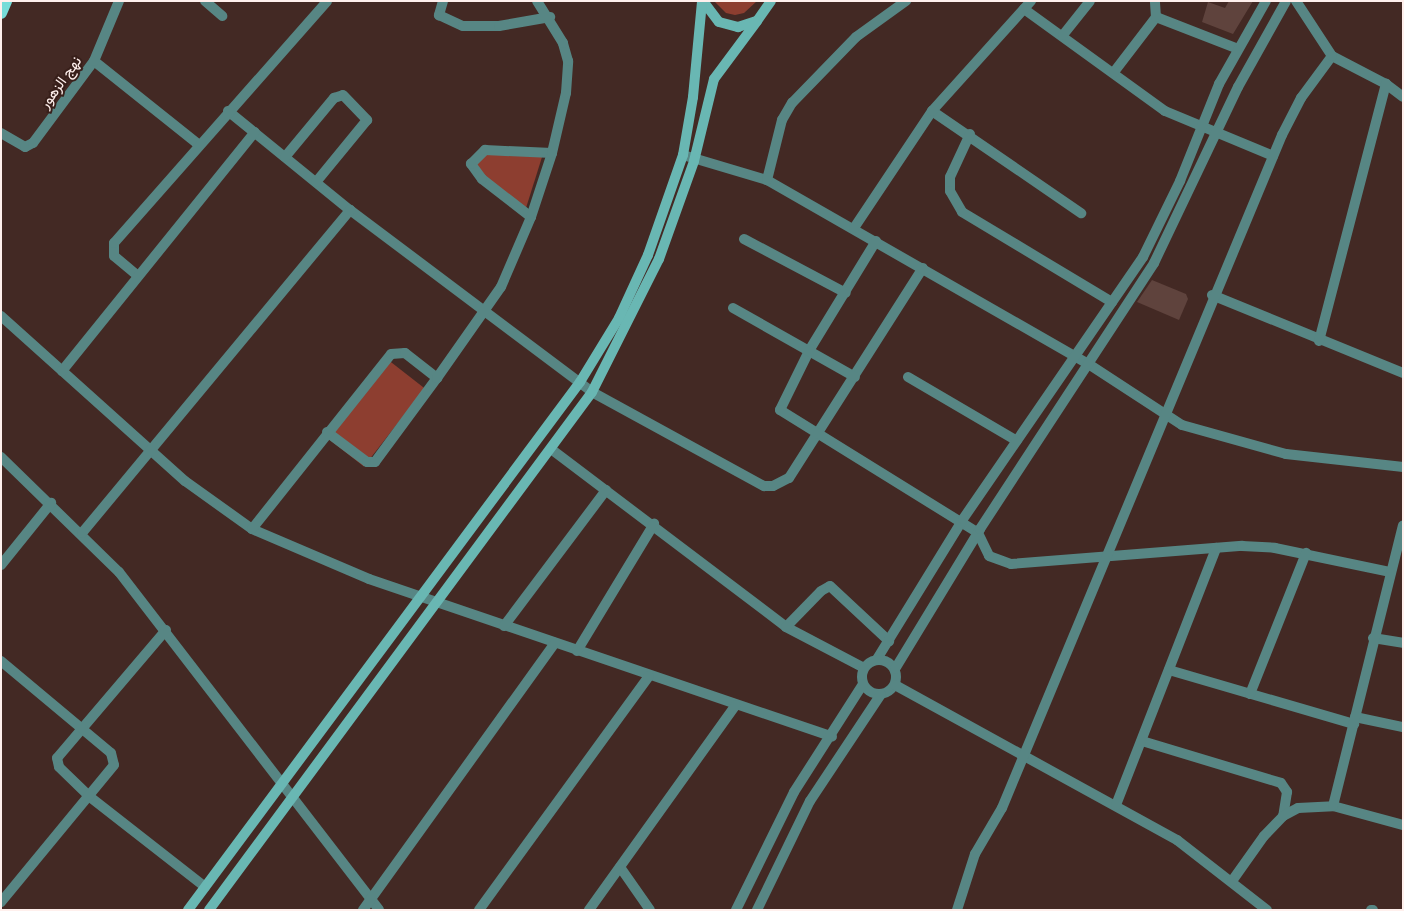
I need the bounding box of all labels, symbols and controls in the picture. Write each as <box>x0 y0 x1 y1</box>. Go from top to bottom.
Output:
street label: نهج الزهور <box>35 52 85 112</box>

